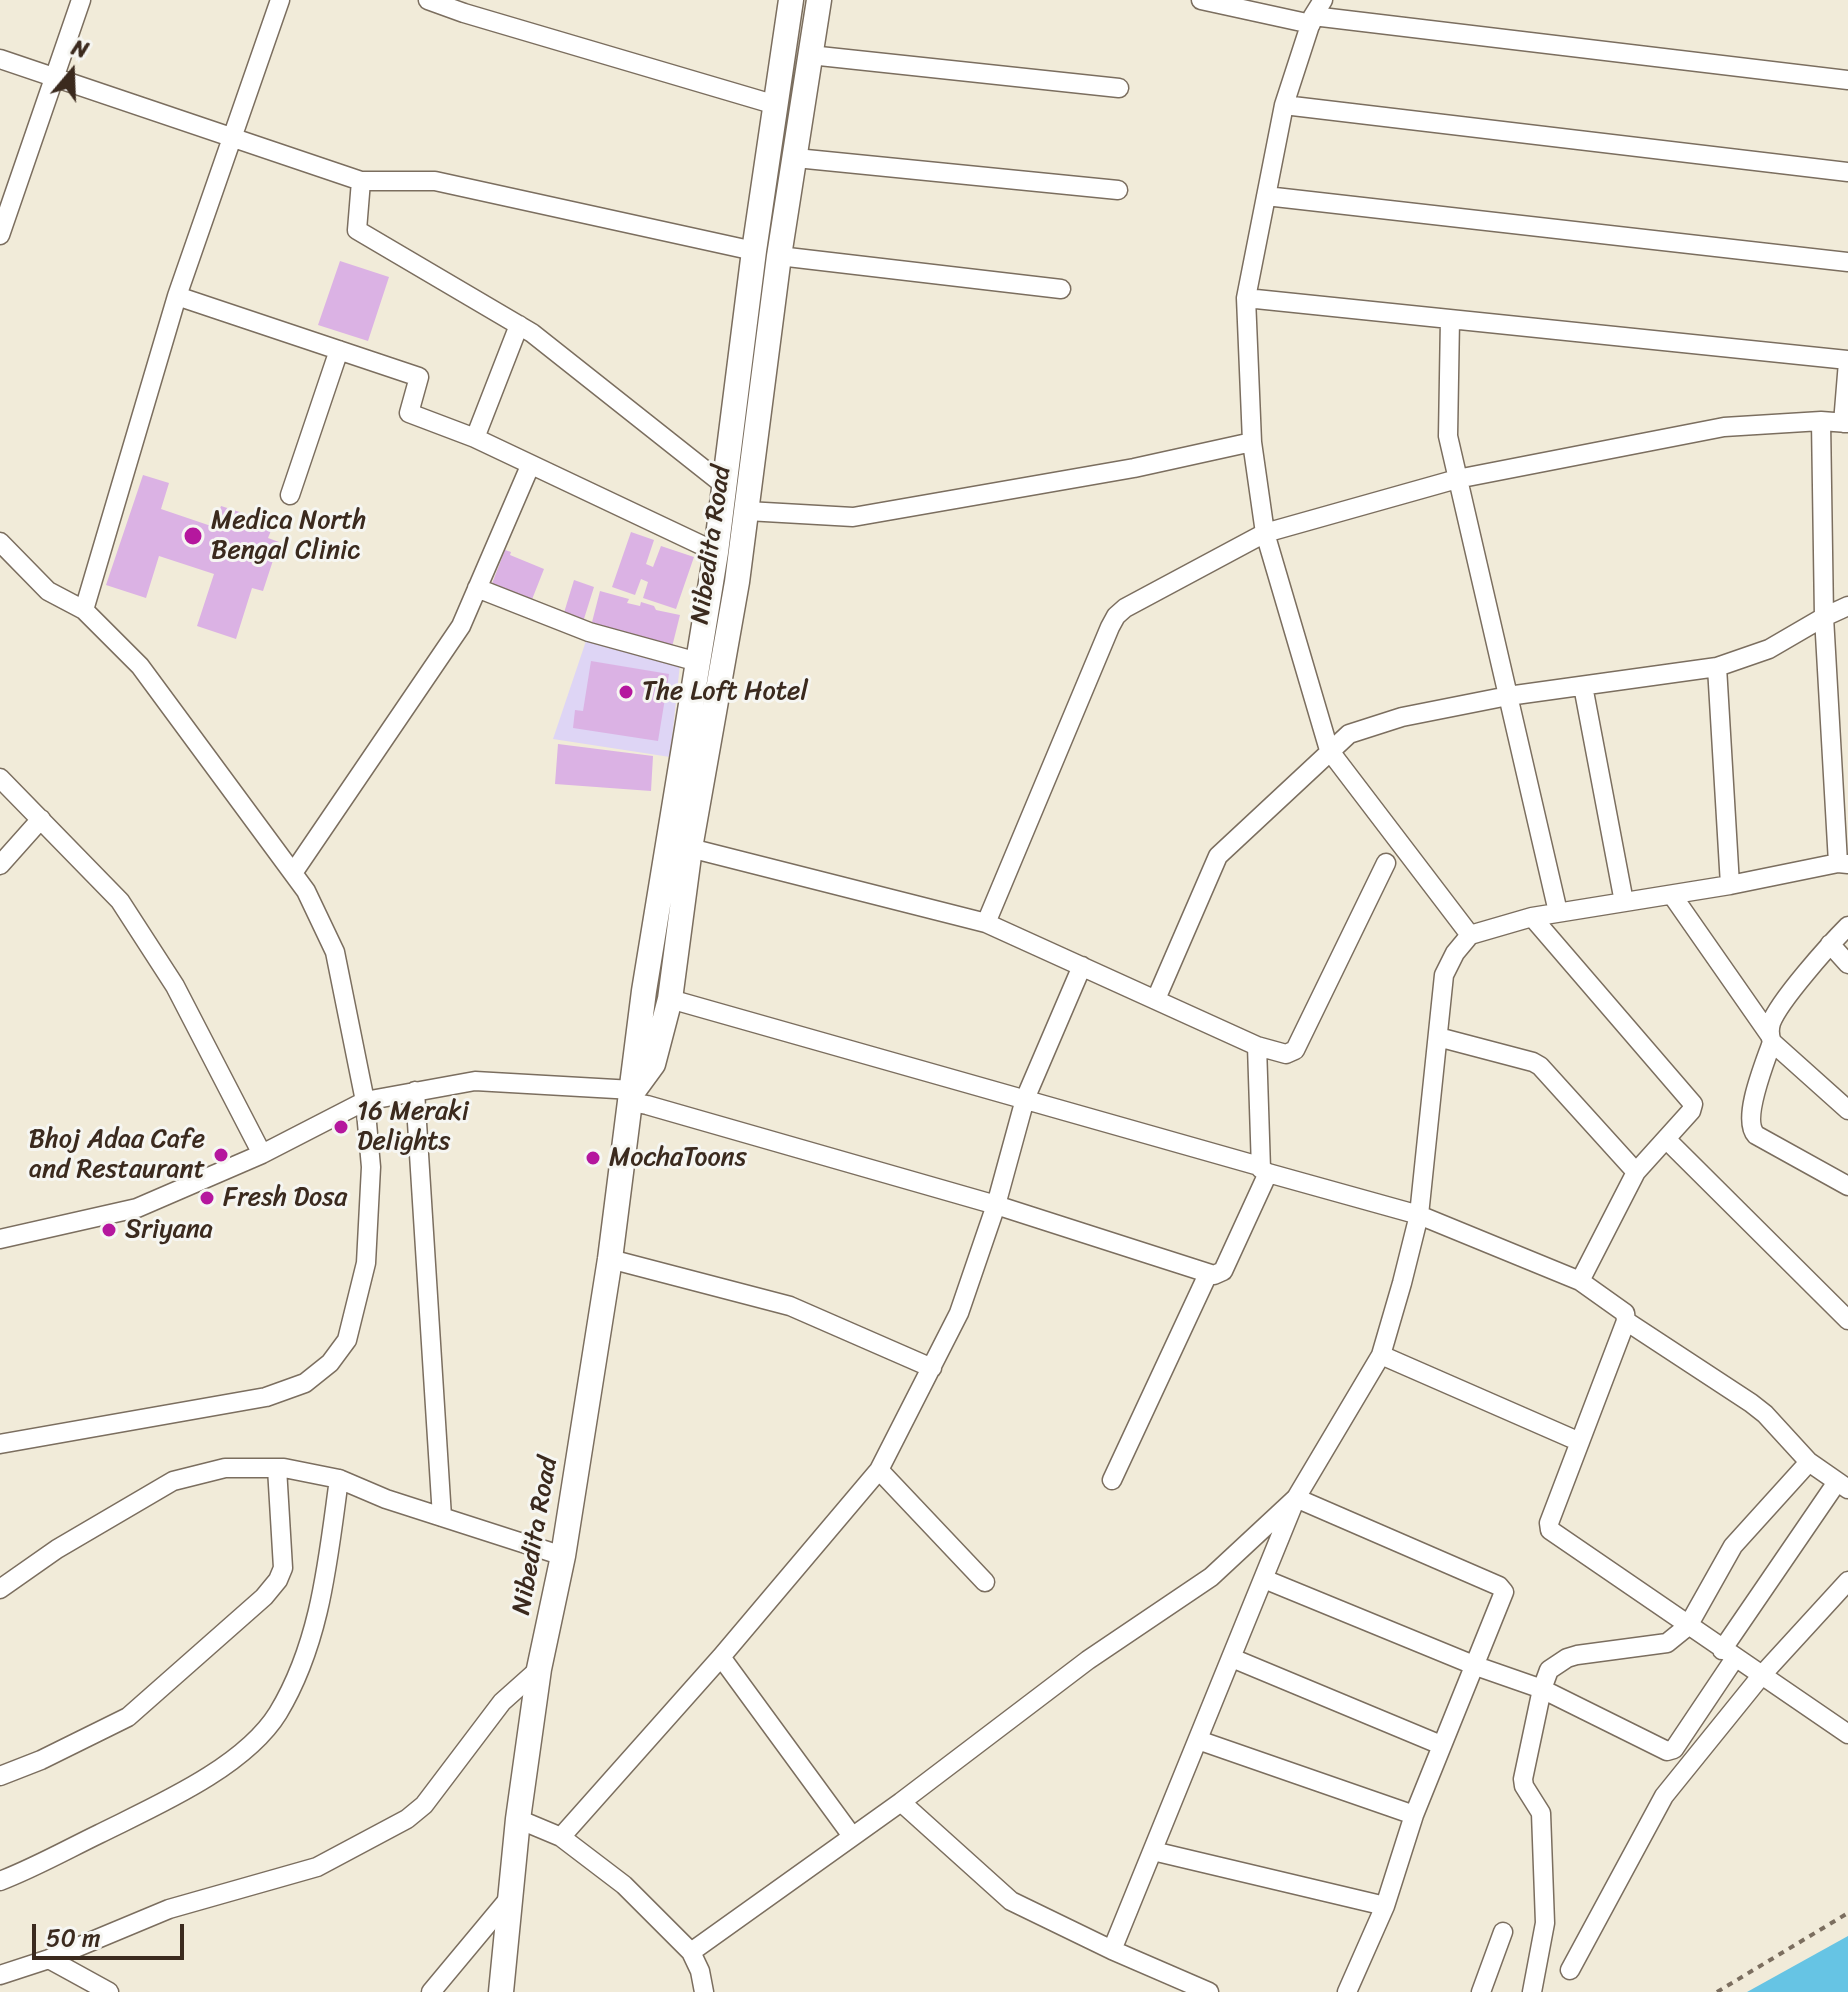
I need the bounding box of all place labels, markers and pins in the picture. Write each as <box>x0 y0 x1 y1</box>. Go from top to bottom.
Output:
place label: Medica North Bengal Clinic <box>211 505 366 566</box>
marker: Medica North Bengal Clinic <box>182 525 204 547</box>
place label: The Loft Hotel <box>642 676 808 708</box>
marker: The Loft Hotel <box>617 683 635 701</box>
place label: 16 Meraki Delights <box>357 1096 469 1158</box>
marker: 16 Meraki Delights <box>332 1118 350 1136</box>
place label: Bhoj Adaa Cafe and Restaurant <box>29 1124 205 1186</box>
place label: MochaToons <box>609 1142 747 1174</box>
marker: Bhoj Adaa Cafe and Restaurant <box>212 1146 230 1164</box>
marker: MochaToons <box>584 1149 602 1167</box>
place label: Fresh Dosa <box>223 1182 347 1214</box>
marker: Fresh Dosa <box>198 1189 216 1207</box>
place label: Sriyana <box>125 1214 213 1246</box>
marker: Sriyana <box>100 1221 118 1239</box>

